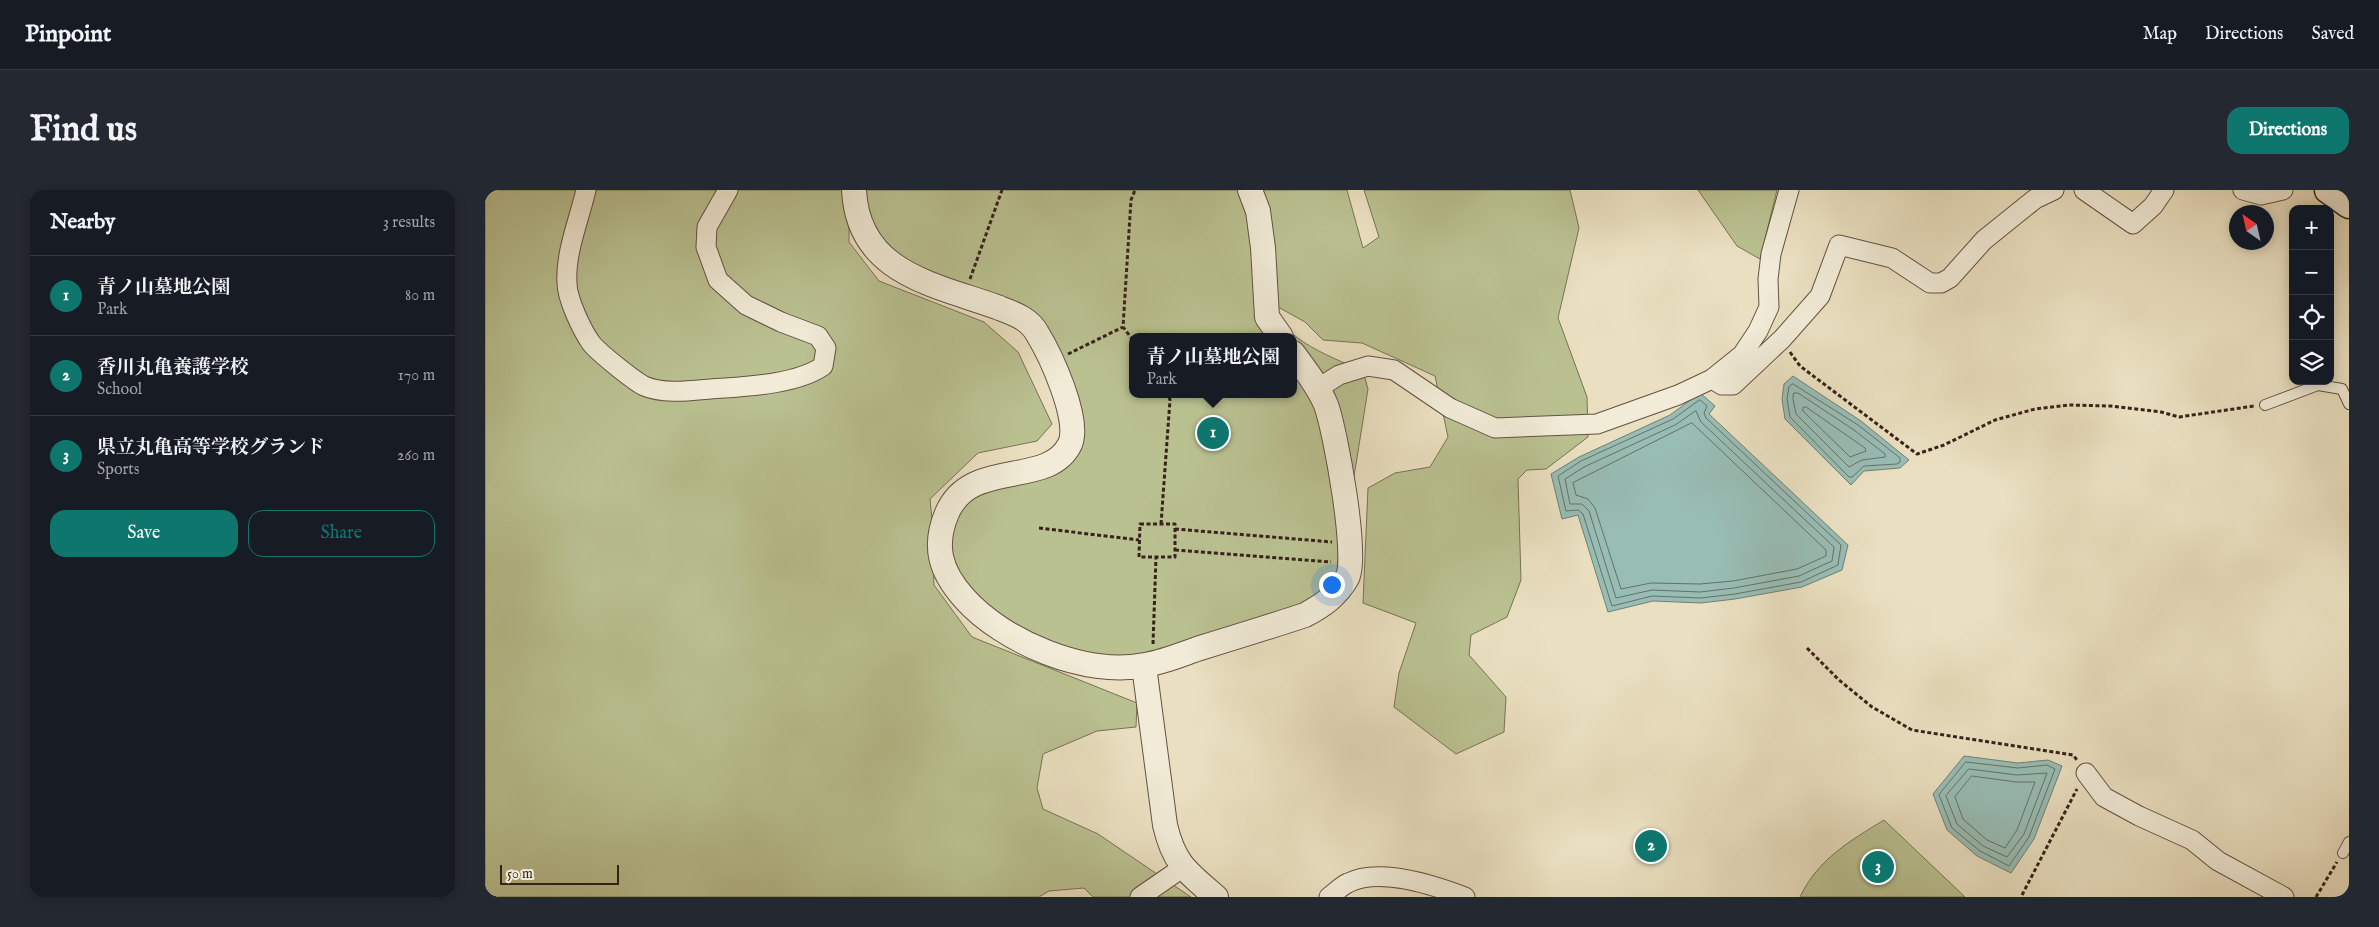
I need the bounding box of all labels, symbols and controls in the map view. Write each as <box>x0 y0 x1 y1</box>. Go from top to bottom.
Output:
text: Pinpoint <box>25 19 111 50</box>
text: Map <box>2143 23 2177 46</box>
text: Directions <box>2205 23 2283 46</box>
text: Saved <box>2311 23 2354 46</box>
button: Directions <box>2227 107 2349 154</box>
text: Find us <box>30 108 137 153</box>
north arrow <box>2229 205 2274 250</box>
map controls <box>2289 205 2334 385</box>
button: + <box>2289 205 2334 250</box>
text: Nearby <box>50 209 115 236</box>
text: 3 results <box>383 213 435 233</box>
button: − <box>2289 250 2334 295</box>
text: 青ノ山墓地公園 <box>97 276 230 300</box>
text: 1 <box>63 286 69 306</box>
text: 80 m <box>405 286 435 306</box>
button: locate <box>2289 295 2334 340</box>
text: Park <box>97 300 127 320</box>
popup <box>1129 333 1297 398</box>
button: layers <box>2289 340 2334 385</box>
text: 青ノ山墓地公園 <box>1146 346 1280 370</box>
text: 香川丸亀養護学校 <box>97 356 249 380</box>
text: 2 <box>62 366 70 386</box>
text: 170 m <box>398 366 435 386</box>
text: Park <box>1146 370 1177 390</box>
text: School <box>97 380 142 400</box>
pin: 1 <box>1197 414 1229 452</box>
text: 県立丸亀高等学校グランド <box>97 436 325 460</box>
text: 3 <box>63 446 69 466</box>
text: 260 m <box>397 446 435 466</box>
text: Sports <box>97 460 139 480</box>
button: Save <box>50 510 238 557</box>
button: Share <box>248 510 435 557</box>
your location <box>1319 572 1345 598</box>
pin: 2 <box>1635 827 1667 865</box>
pin: 3 <box>1862 848 1894 886</box>
scale bar <box>500 862 619 885</box>
text: 50 m <box>507 865 533 883</box>

